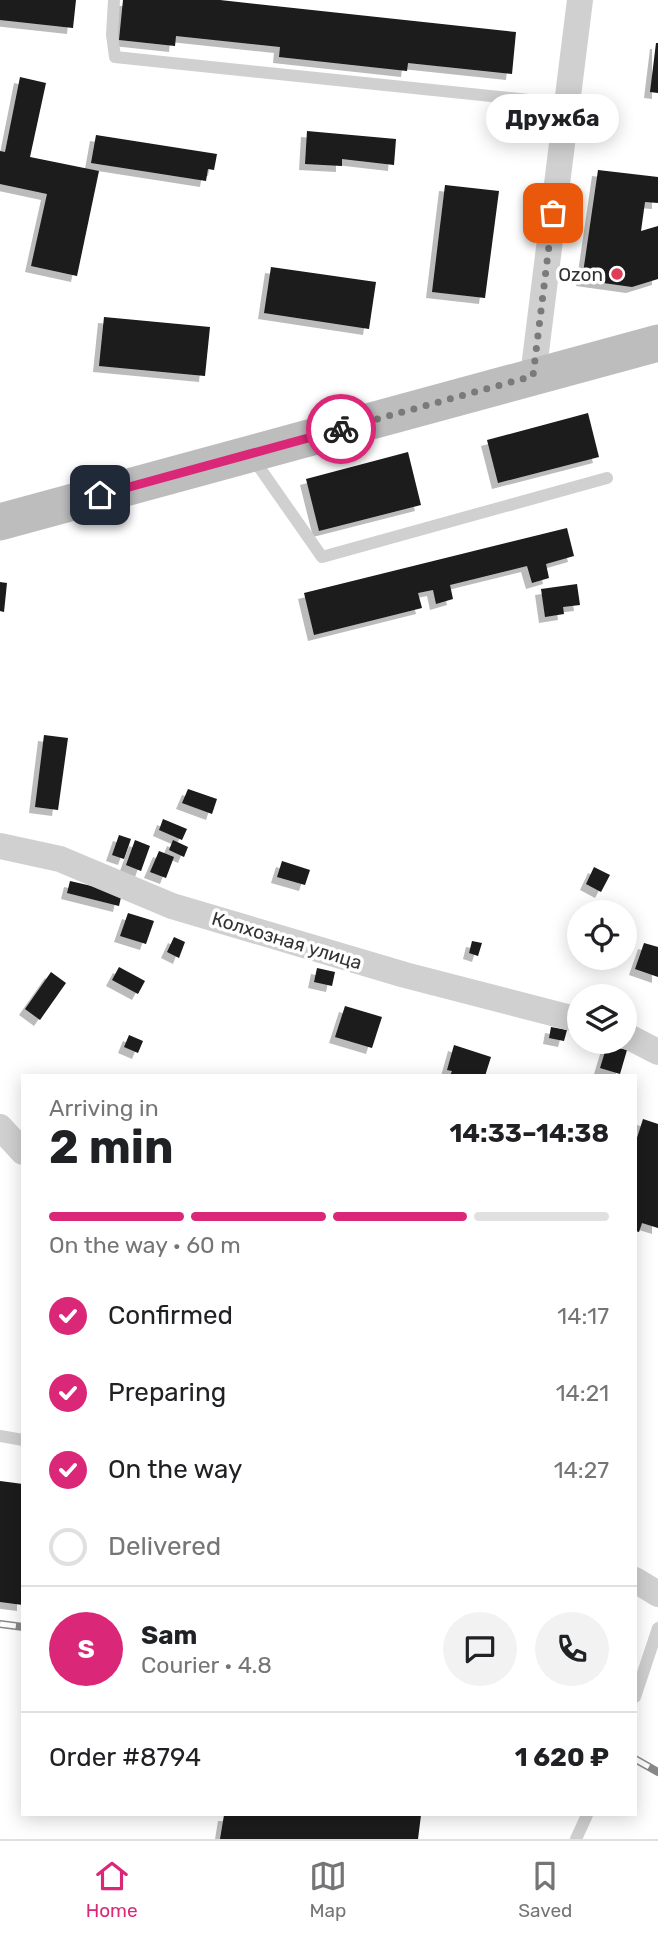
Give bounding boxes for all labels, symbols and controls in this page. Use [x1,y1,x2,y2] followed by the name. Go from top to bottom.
[486,94,620,143] callout: Дружба
[505,104,600,132] text: Дружба
[523,183,583,243] pin
[534,194,572,232] icon: bag
[558,263,603,286] place label: Ozon
[609,266,625,282] marker: Ozon
[306,394,376,464] courier
[322,410,360,448] icon: bike
[70,465,130,525] pin
[81,476,119,514] icon: home
[567,900,637,1054] map controls
[567,900,637,970] button: locate
[209,907,365,974] street label: Колхозная улица
[567,984,637,1054] button: layers
[49,1094,159,1122] text: Arriving in
[449,1118,609,1149] text: 14:33–14:38
[49,1120,174,1175] text: 2 min
[49,1231,241,1259] text: On the way · 60 m
[49,1297,87,1335] icon: check
[108,1300,233,1331] text: Confirmed
[557,1302,609,1330] text: 14:17
[49,1374,87,1412] icon: check
[108,1377,226,1408] text: Preparing
[556,1379,609,1407] text: 14:21
[49,1451,87,1489] icon: check
[108,1454,242,1485] text: On the way
[554,1456,609,1484] text: 14:27
[108,1531,221,1562] text: Delivered
[443,1612,517,1686] button: chat
[535,1612,609,1686] button: phone
[141,1620,197,1651] text: Sam
[77,1634,95,1665] text: S
[141,1651,272,1679] text: Courier · 4.8
[49,1742,201,1773] text: Order #8794
[515,1742,609,1773] text: 1 620 ₽
[86,1857,138,1922] tab: Home
[309,1857,347,1922] tab: Map
[518,1857,572,1922] tab: Saved

